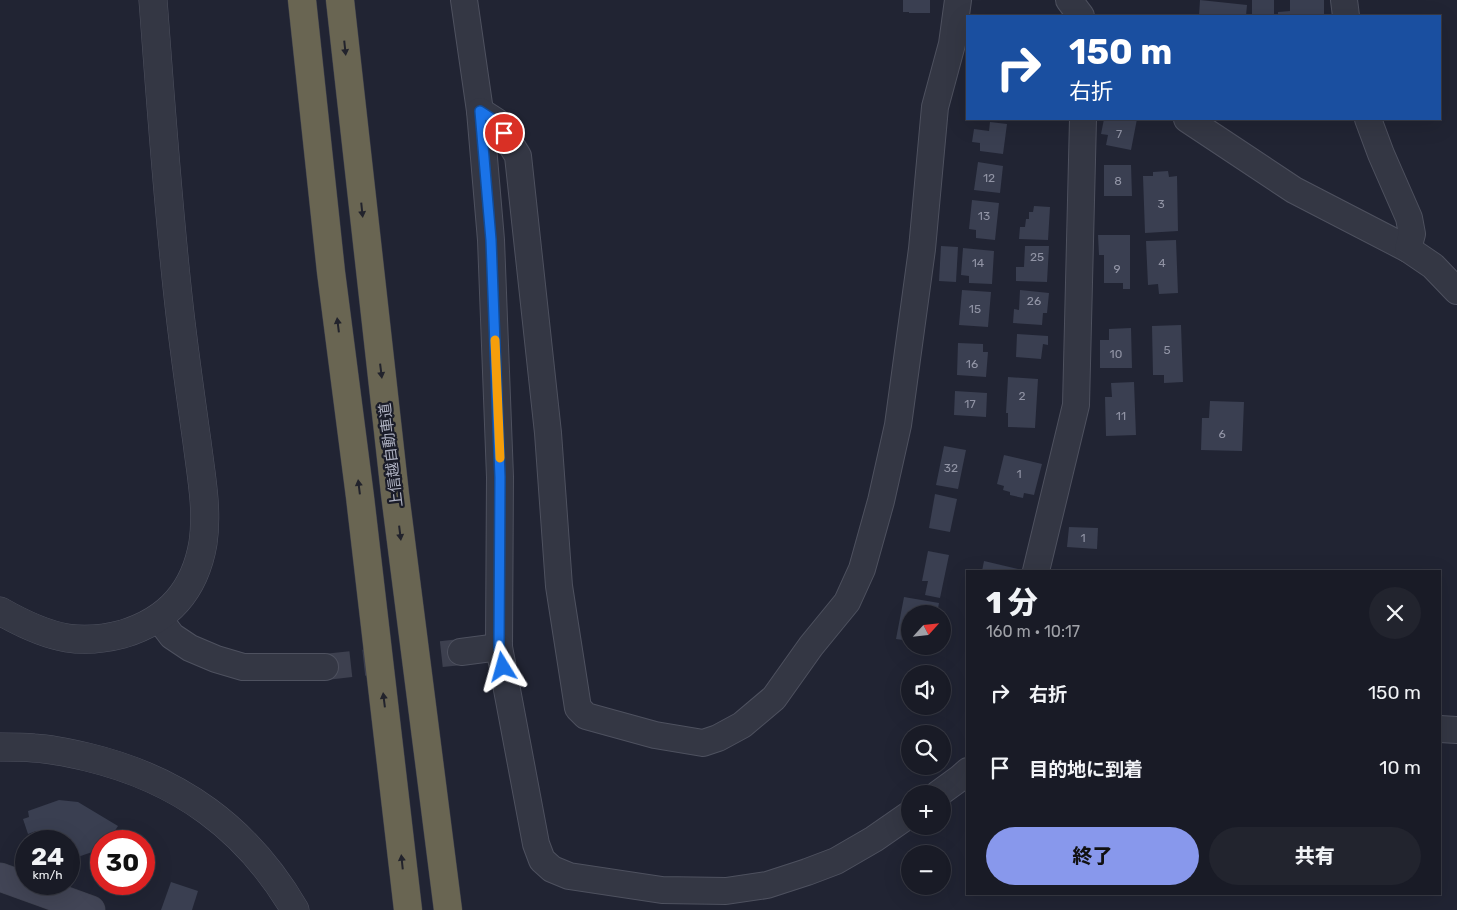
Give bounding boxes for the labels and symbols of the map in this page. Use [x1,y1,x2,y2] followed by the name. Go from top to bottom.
[341,41,349,57] one-way arrow
[483,112,525,154] pin
[1116,127,1122,141] house number: 7
[983,171,995,185] house number: 12
[1114,174,1122,188] house number: 8
[1157,197,1165,211] house number: 3
[358,202,366,218] one-way arrow
[978,209,990,223] house number: 13
[1030,250,1044,264] house number: 25
[972,256,985,270] house number: 14
[1158,256,1166,270] house number: 4
[1113,262,1121,276] house number: 9
[1027,294,1041,308] house number: 26
[969,302,981,316] house number: 15
[334,317,342,333] one-way arrow
[1163,343,1171,357] house number: 5
[1110,347,1122,361] house number: 10
[966,357,978,371] house number: 16
[377,364,385,380] one-way arrow
[1018,389,1026,403] house number: 2
[964,397,976,411] house number: 17
[376,402,406,508] street label: 上信越自動車道
[1116,409,1126,423] house number: 11
[1218,427,1226,441] house number: 6
[944,461,958,475] house number: 32
[1016,467,1022,481] house number: 1
[355,478,363,494] one-way arrow
[396,525,404,541] one-way arrow
[1080,531,1086,545] house number: 1
[901,605,951,655] north arrow
[476,640,528,692] position arrow
[380,692,388,708] one-way arrow
[90,830,155,895] speed limit sign: 30
[398,853,406,869] one-way arrow

